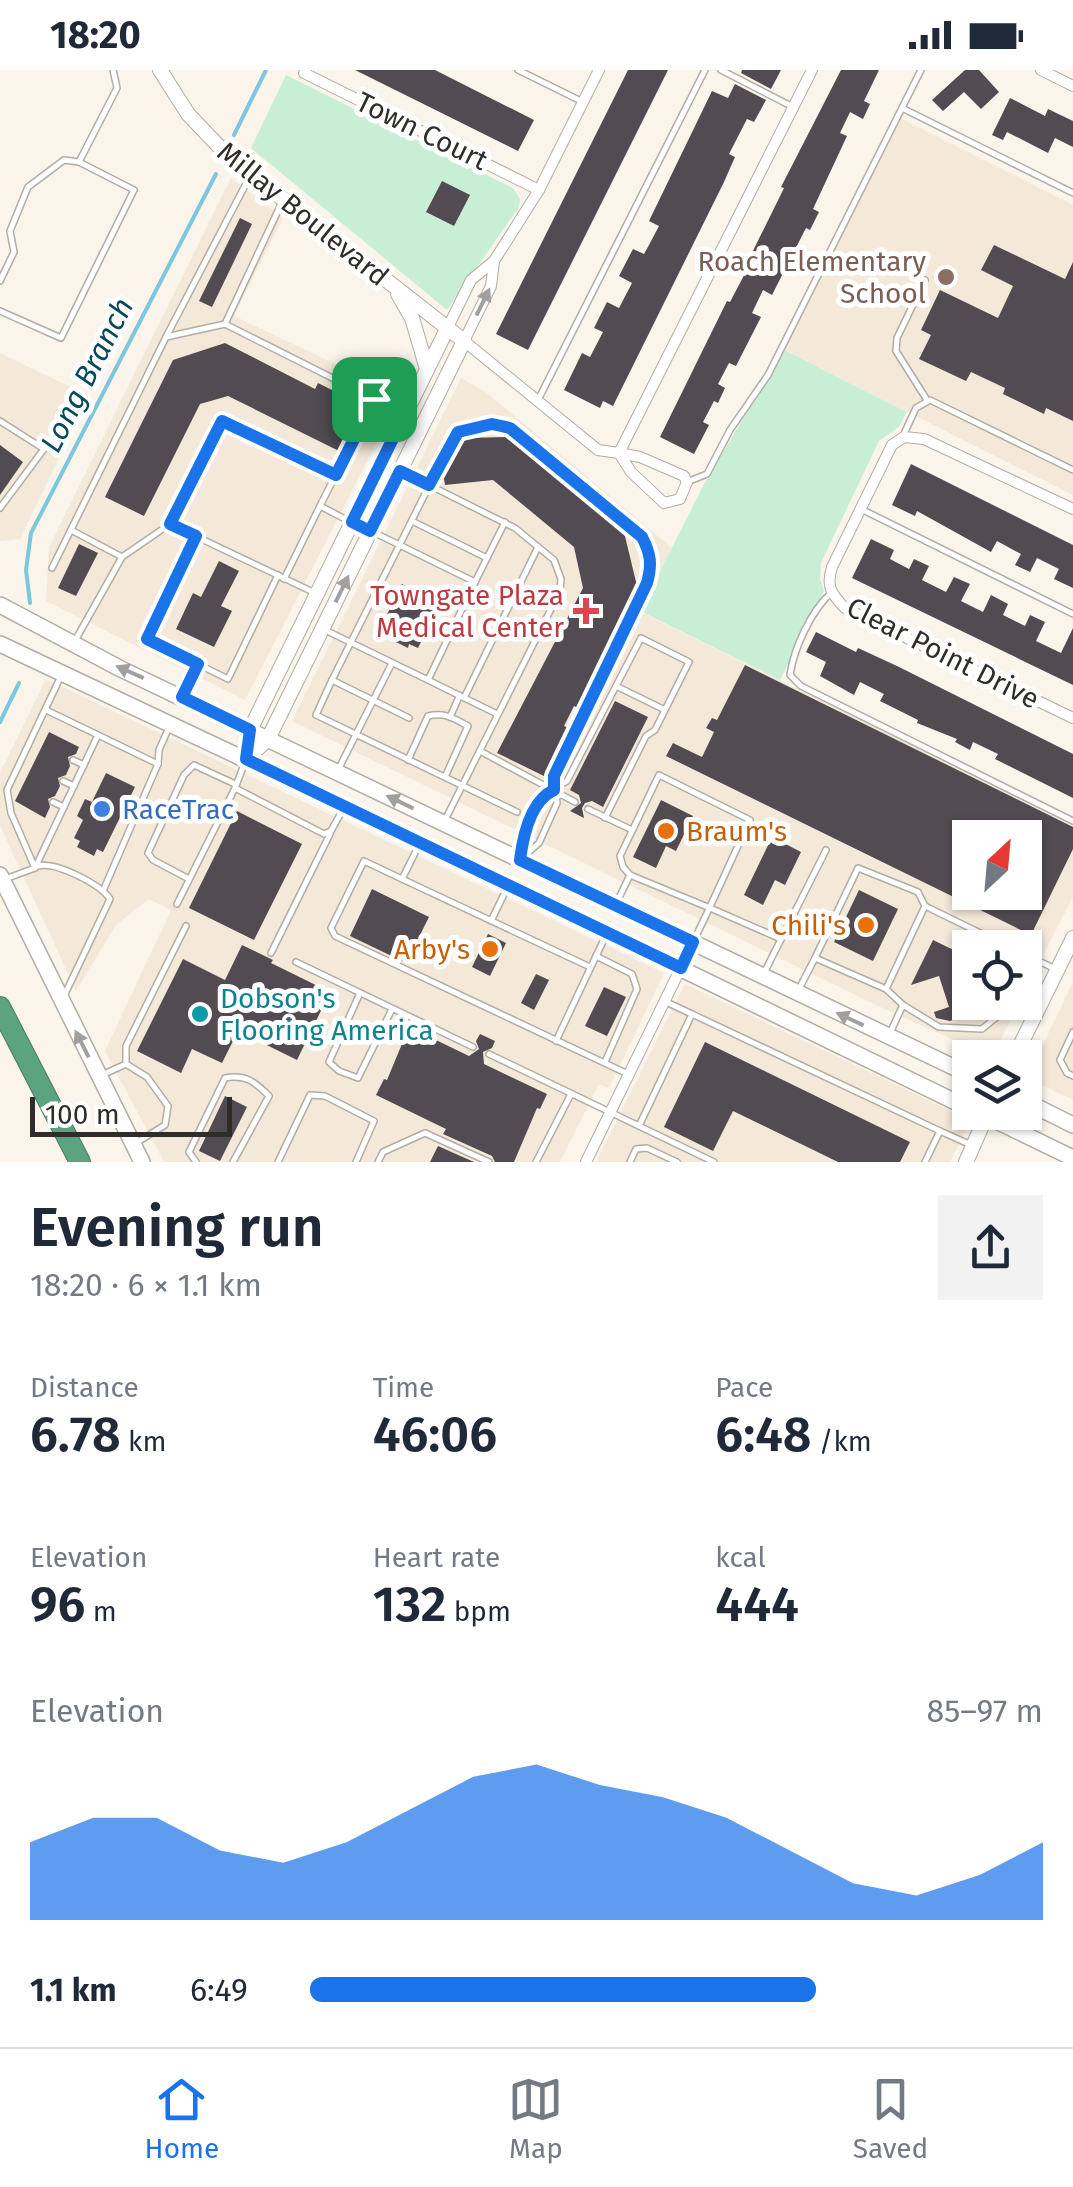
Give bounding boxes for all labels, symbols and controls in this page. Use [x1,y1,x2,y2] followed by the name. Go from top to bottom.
[50,12,141,58] text: 18:20
[351,85,494,177] street label: Town Court
[211,135,395,293] street label: Millay Boulevard
[697,245,926,310] place label: Roach Elementary School
[935,266,957,288] marker: Roach Elementary School
[474,287,491,316] one-way arrow
[33,292,141,458] water label: Long Branch
[332,357,417,442] pin
[347,372,402,427] icon: arrive
[333,574,350,603] one-way arrow
[370,579,564,644] place label: Towngate Plaza Medical Center
[841,590,1045,716] street label: Clear Point Drive
[573,598,599,624] marker: Towngate Plaza Medical Center
[116,664,145,680] one-way arrow
[122,793,234,826] place label: RaceTrac
[385,793,414,810] one-way arrow
[91,798,113,820] marker: RaceTrac
[686,815,787,848] place label: Braum's
[655,820,677,842] marker: Braum's
[952,820,1042,910] north arrow
[952,820,1042,1130] map controls
[771,909,846,942] place label: Chili's
[855,914,877,936] marker: Chili's
[952,930,1042,1020] button: locate
[394,933,470,966] place label: Arby's
[479,938,501,960] marker: Arby's
[220,982,434,1047] place label: Dobson's Flooring America
[189,1003,211,1025] marker: Dobson's Flooring America
[835,1010,864,1027] one-way arrow
[74,1029,91,1058] one-way arrow
[952,1040,1042,1130] button: layers
[30,1092,232,1136] scale bar
[45,1098,120,1131] text: 100 m
[30,1195,324,1261] text: Evening run
[938,1195,1043,1300] button: share
[30,1266,262,1304] text: 18:20 · 6 × 1.1 km
[30,1371,139,1404] text: Distance
[373,1371,434,1404] text: Time
[715,1371,773,1404] text: Pace
[30,1404,121,1464] text: 6.78
[373,1404,497,1464] text: 46:06
[715,1404,811,1464] text: 6:48
[121,1425,166,1458] text: km
[811,1425,872,1458] text: /km
[30,1541,147,1574] text: Elevation
[373,1541,500,1574] text: Heart rate
[715,1541,766,1574] text: kcal
[30,1574,85,1634] text: 96
[373,1574,446,1634] text: 132
[715,1574,799,1634] text: 444
[85,1595,117,1628] text: m
[446,1595,511,1628] text: bpm
[30,1692,164,1730] text: Elevation
[927,1692,1043,1730] text: 85–97 m
[30,1971,116,2009] text: 1.1 km
[190,1971,248,2009] text: 6:49
[145,2072,219,2165] tab: Home
[508,2072,563,2165] tab: Map
[853,2072,928,2165] tab: Saved

